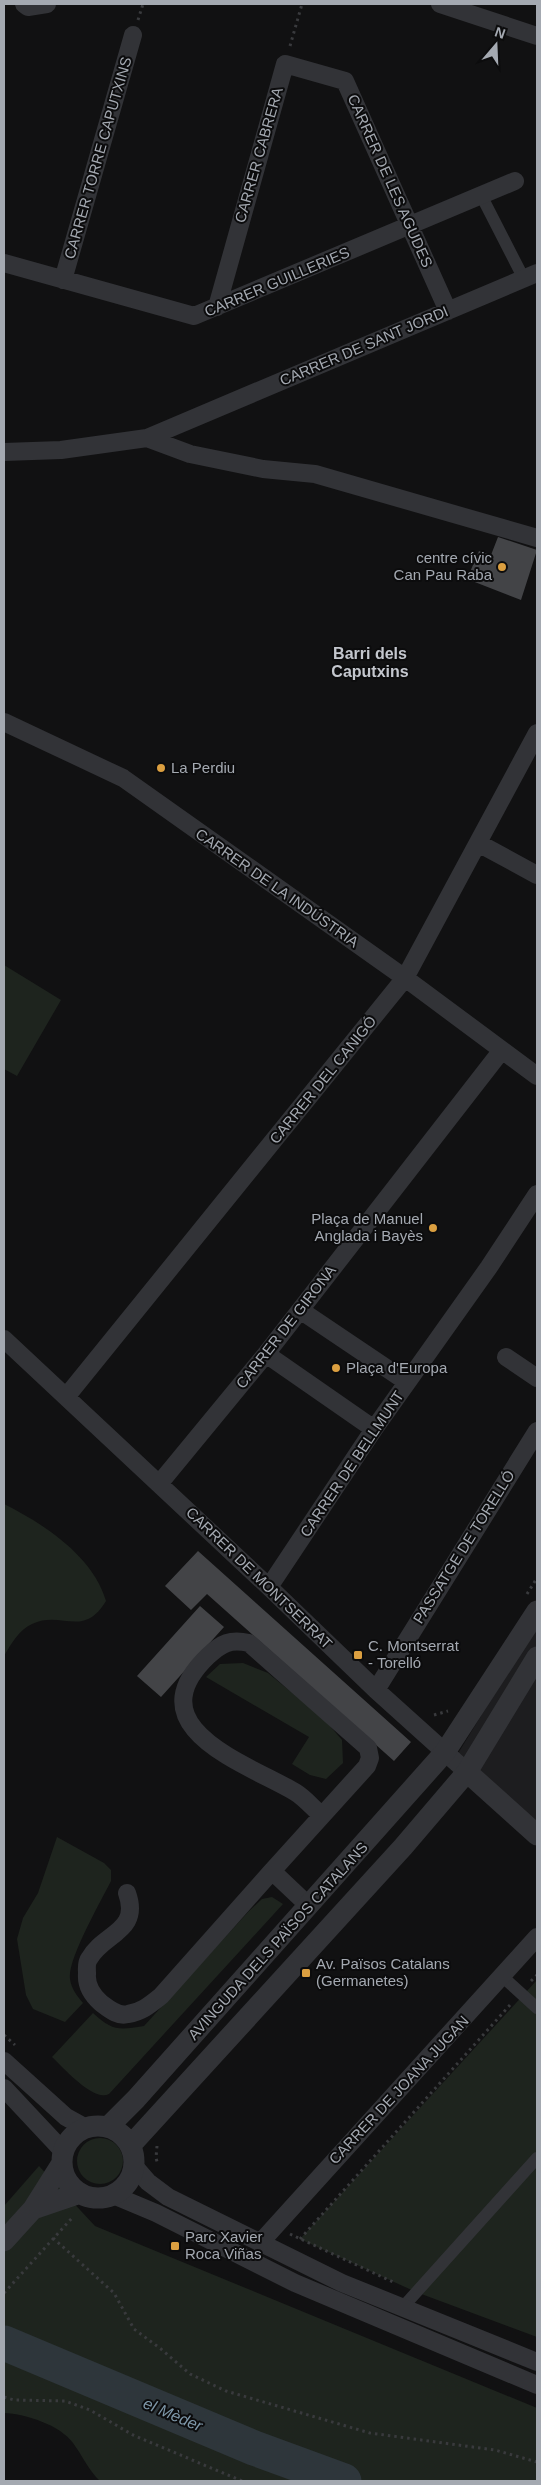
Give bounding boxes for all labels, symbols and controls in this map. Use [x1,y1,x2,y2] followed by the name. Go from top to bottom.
[471,20,521,70] north arrow
[493,23,508,42] text: N
[60,55,135,261] street label: CARRER TORRE CAPUTXINS
[231,85,286,225] street label: CARRER CABRERA
[345,92,436,270] street label: CARRER DE LES AGUDES
[202,243,352,320] street label: CARRER GUILLERIES
[277,302,451,389] street label: CARRER DE SANT JORDI
[394,549,493,583] place label: centre cívic Can Pau Raba
[496,561,508,573] marker: centre cívic Can Pau Raba
[331,645,409,680] district label: Barri dels Caputxins
[171,759,235,776] place label: La Perdiu
[155,762,167,774] marker: La Perdiu
[193,825,362,950] street label: CARRER DE LA INDÚSTRIA
[266,1012,379,1147] street label: CARRER DEL CANIGÓ
[311,1210,423,1244] place label: Plaça de Manuel Anglada i Bayès
[427,1222,439,1234] marker: Plaça de Manuel Anglada i Bayès
[232,1262,339,1392] street label: CARRER DE GIRONA
[346,1359,448,1376] place label: Plaça d'Europa
[330,1362,342,1374] marker: Plaça d'Europa
[296,1387,407,1540] street label: CARRER DE BELLMUNT
[409,1467,518,1626] street label: PASSATGE DE TORELLÓ
[183,1503,336,1652] street label: CARRER DE MONTSERRAT
[368,1637,460,1671] place label: C. Montserrat - Torelló
[352,1649,364,1661] marker: C. Montserrat - Torelló
[184,1838,371,2043] street label: AVINGUDA DELS PAÏSOS CATALANS
[316,1955,450,1989] place label: Av. Països Catalans (Germanetes)
[300,1967,312,1979] marker: Av. Països Catalans (Germanetes)
[325,2012,472,2167] street label: CARRER DE JOANA JUGAN
[185,2228,263,2262] place label: Parc Xavier Roca Viñas
[169,2240,181,2252] marker: Parc Xavier Roca Viñas
[141,2394,205,2435] water label: el Mèder

